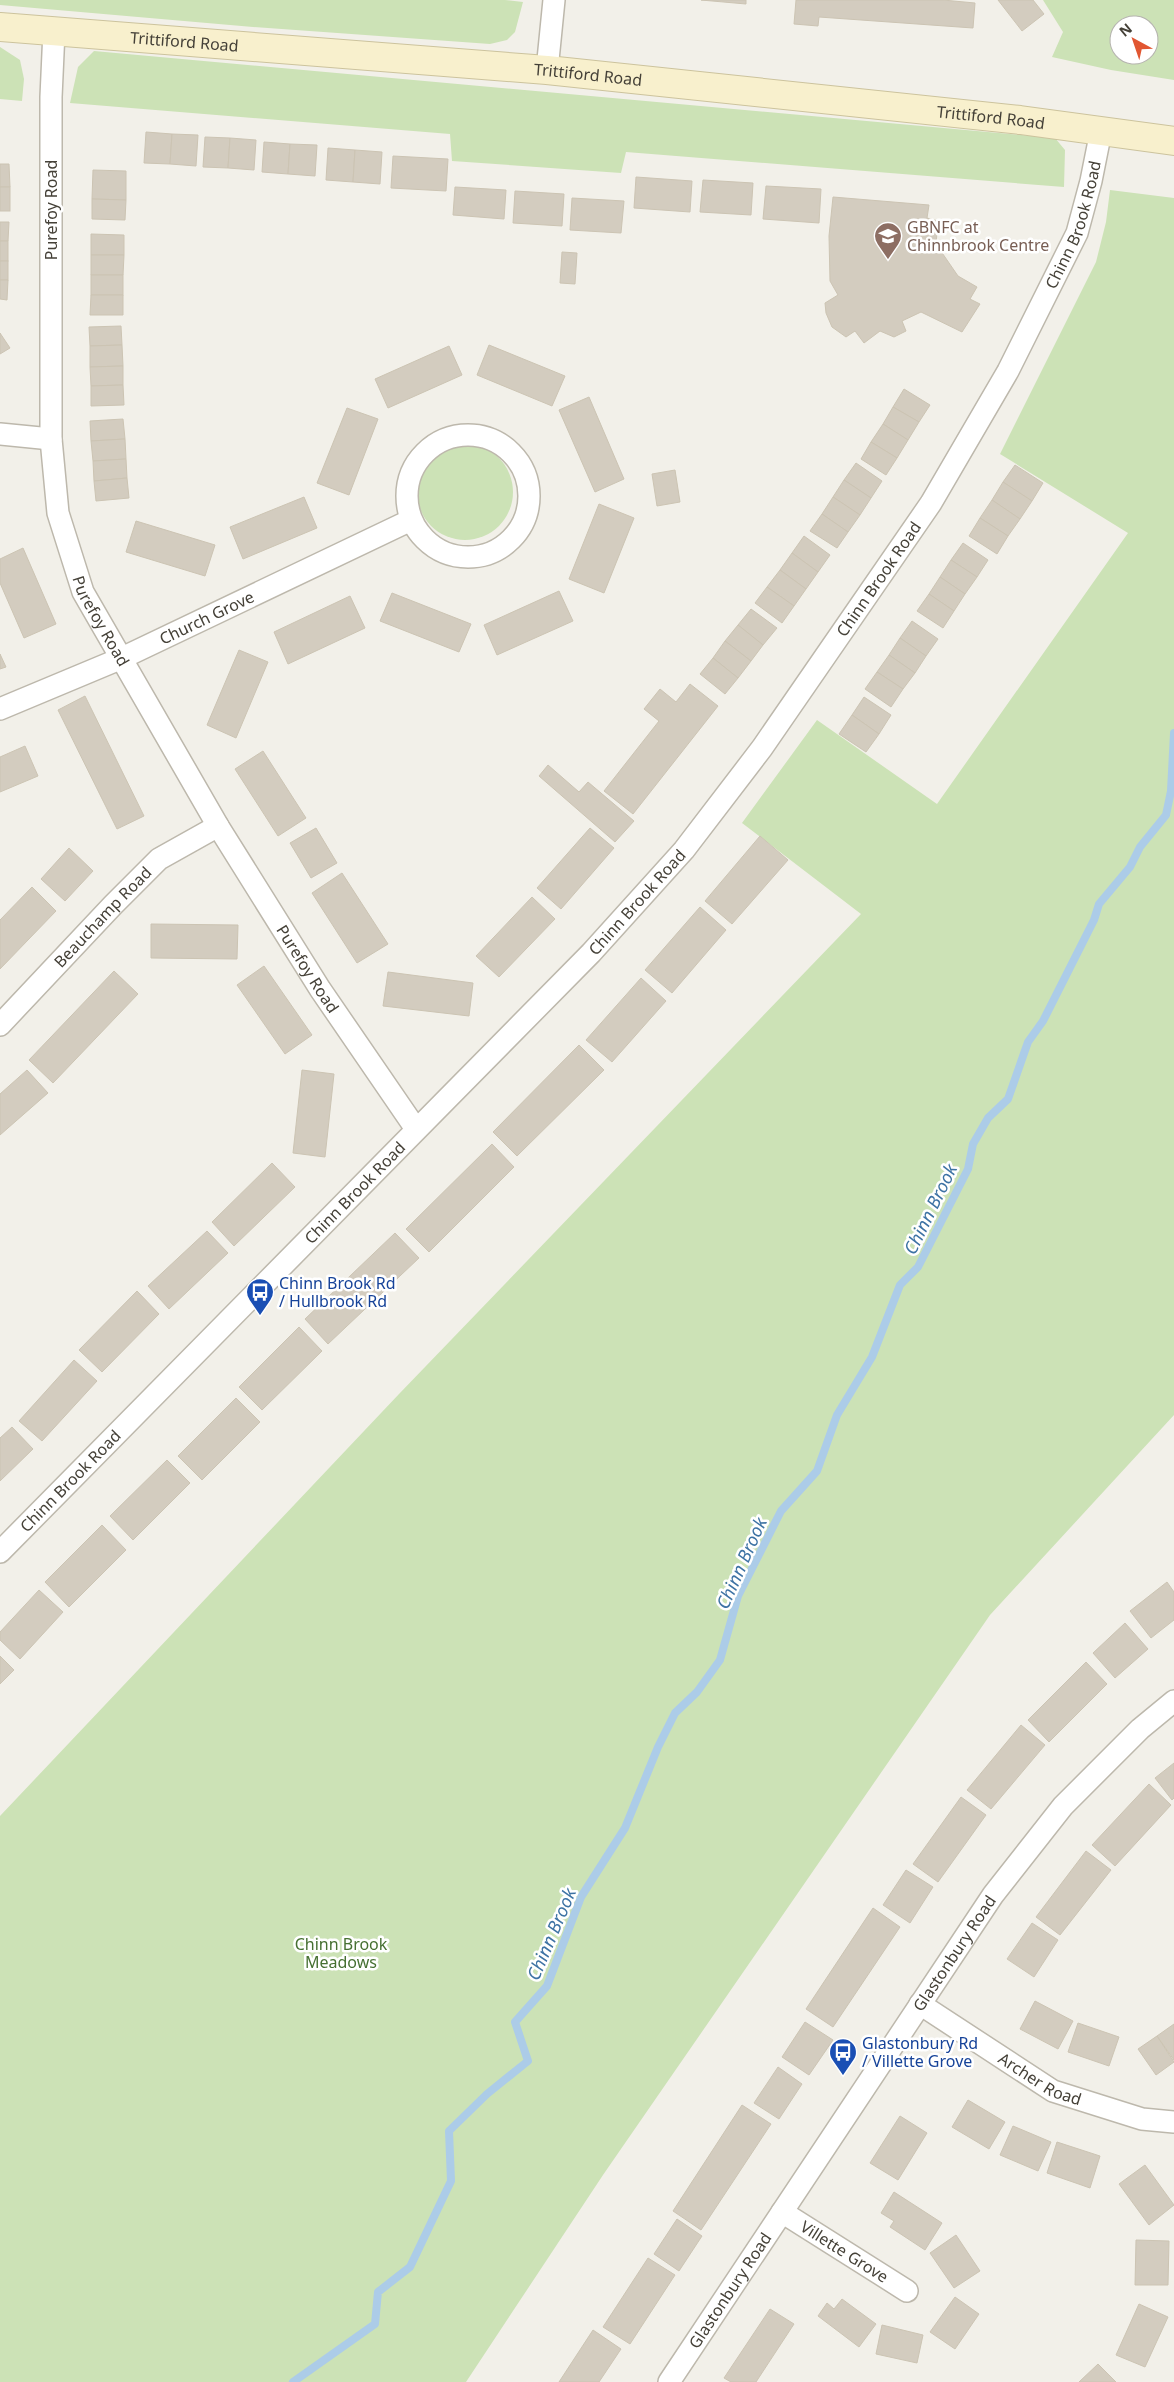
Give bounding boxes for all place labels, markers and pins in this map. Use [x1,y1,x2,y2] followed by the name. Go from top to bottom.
[907,216,1049,256] place label: GBNFC at Chinnbrook Centre
[873,221,903,260] school or university icon: GBNFC at Chinnbrook Centre
[279,1272,396,1312] place label: Chinn Brook Rd / Hullbrook Rd
[245,1277,275,1316] bus stop icon: Chinn Brook Rd / Hullbrook Rd
[862,2032,978,2072] place label: Glastonbury Rd / Villette Grove
[828,2037,858,2076] bus stop icon: Glastonbury Rd / Villette Grove

